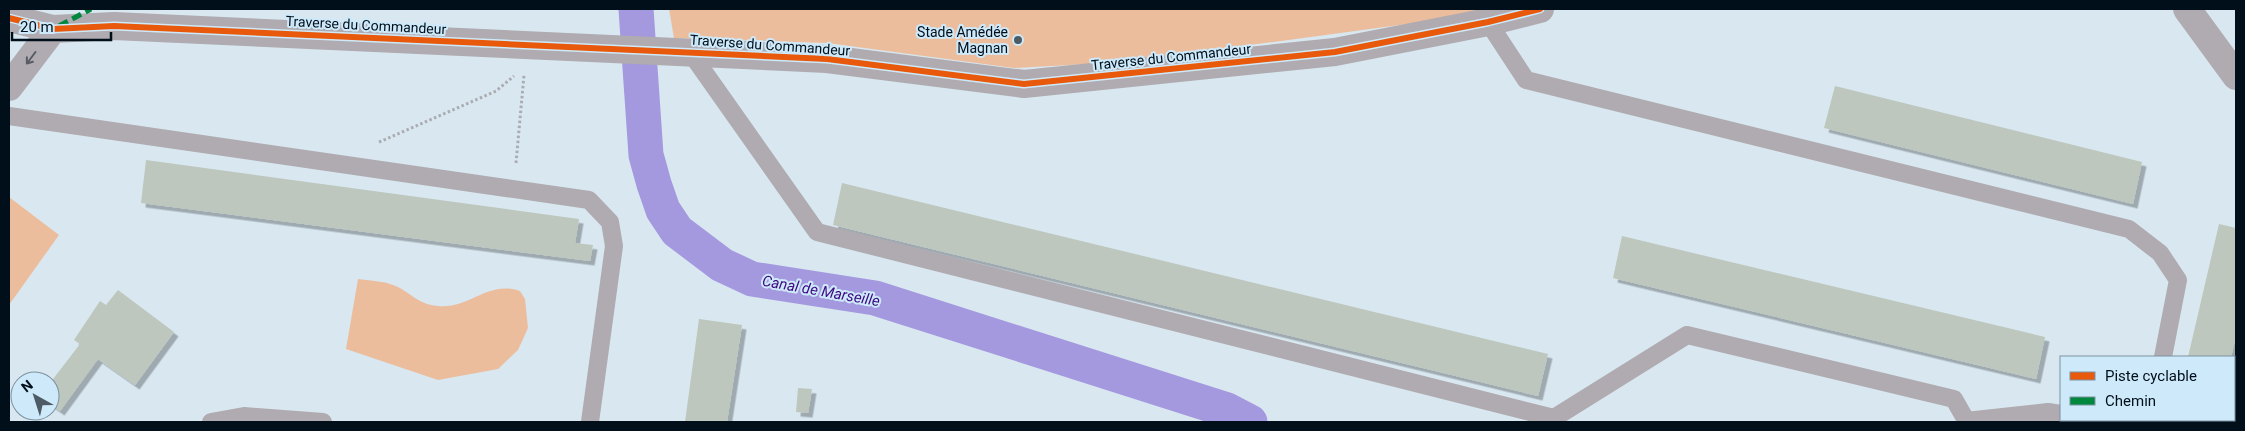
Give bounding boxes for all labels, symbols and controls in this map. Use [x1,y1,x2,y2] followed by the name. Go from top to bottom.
[12,10,111,42] scale bar
[285,13,447,37] street label: Traverse du Commandeur
[20,18,54,36] text: 20 m
[917,24,1008,56] place label: Stade Amédée Magnan
[689,31,851,59] street label: Traverse du Commandeur
[1012,34,1024,46] marker: Stade Amédée Magnan
[1090,41,1252,73] street label: Traverse du Commandeur
[25,51,36,64] one-way arrow
[761,272,882,310] water label: Canal de Marseille
[2060,356,2235,421] legend
[2105,367,2197,385] text: Piste cyclable
[10,371,60,421] north arrow
[18,377,36,395] text: N
[2105,392,2156,410] text: Chemin

